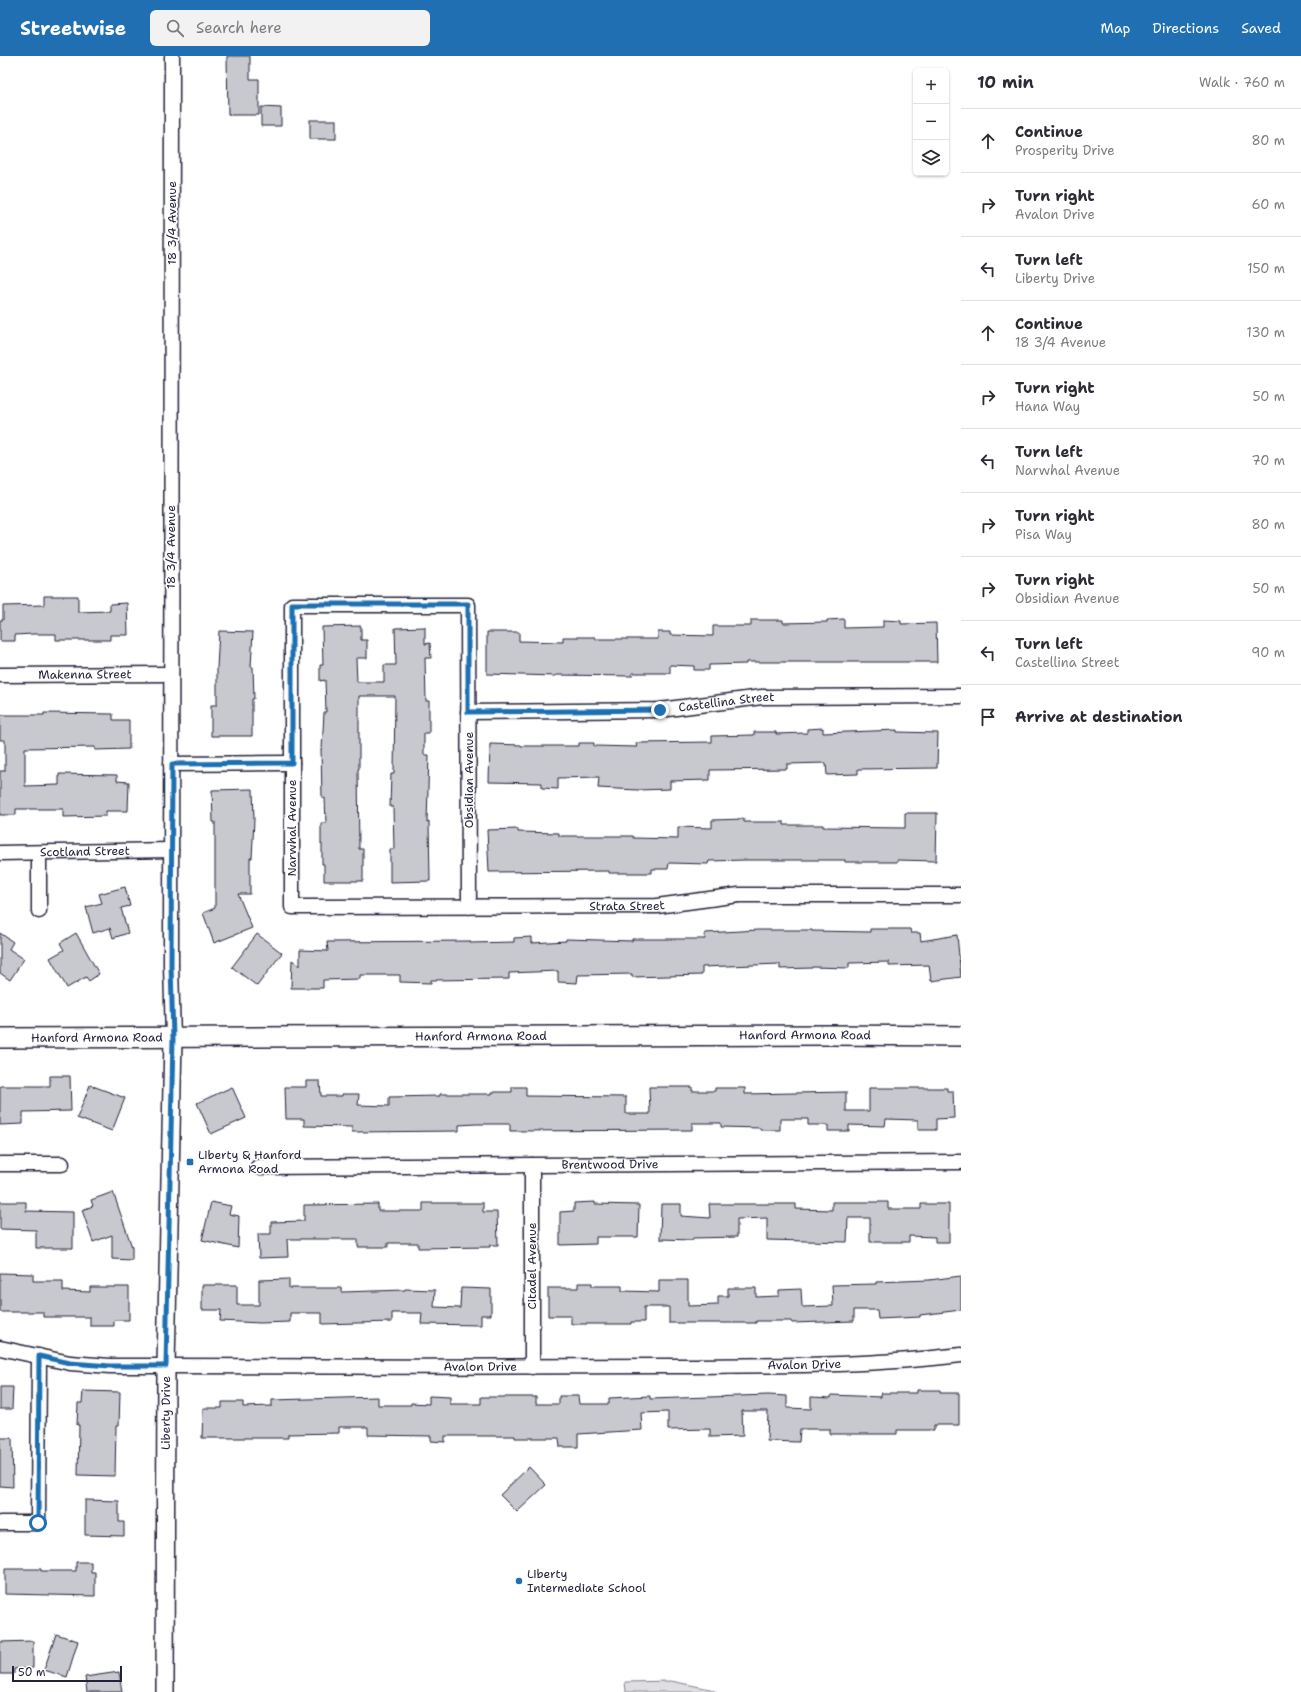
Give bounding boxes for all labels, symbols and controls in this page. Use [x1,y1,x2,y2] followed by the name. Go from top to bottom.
[150,10,430,46] search box
[20,16,126,41] text: Streetwise
[164,17,186,39] icon: search
[196,18,282,38] text: Search here
[1101,19,1131,37] text: Map
[1153,19,1219,37] text: Directions
[1241,19,1281,37] text: Saved
[913,68,949,176] map controls
[913,68,949,104] button: +
[977,71,1034,93] text: 10 min
[1199,74,1285,91] text: Walk · 760 m
[913,104,949,140] button: −
[1015,122,1083,142] text: Continue
[977,130,999,152] icon: ahead
[1251,132,1285,149] text: 80 m
[913,140,949,176] button: layers
[1015,142,1115,159] text: Prosperity Drive
[164,181,180,265] street label: 18 3/4 Avenue
[1015,186,1095,206] text: Turn right
[977,194,999,216] icon: right
[1252,196,1285,213] text: 60 m
[1015,206,1095,223] text: Avalon Drive
[1015,250,1083,270] text: Turn left
[977,258,999,280] icon: left
[1247,260,1285,277] text: 150 m
[1015,270,1095,287] text: Liberty Drive
[1015,314,1083,334] text: Continue
[977,322,999,344] icon: ahead
[1247,324,1285,341] text: 130 m
[1015,334,1106,351] text: 18 3/4 Avenue
[1015,378,1095,398] text: Turn right
[977,386,999,408] icon: right
[1252,388,1285,405] text: 50 m
[1015,398,1080,415] text: Hana Way
[1015,442,1083,462] text: Turn left
[977,450,999,472] icon: left
[1251,452,1285,469] text: 70 m
[1015,462,1120,479] text: Narwhal Avenue
[163,505,179,589] street label: 18 3/4 Avenue
[1015,506,1095,526] text: Turn right
[977,514,999,536] icon: right
[1251,516,1285,533] text: 80 m
[1015,526,1072,543] text: Pisa Way
[1015,570,1095,590] text: Turn right
[977,578,999,600] icon: right
[1252,580,1285,597] text: 50 m
[1015,590,1120,607] text: Obsidian Avenue
[1015,634,1083,654] text: Turn left
[977,642,999,664] icon: left
[1251,644,1285,661] text: 90 m
[1015,654,1119,671] text: Castellina Street
[38,666,132,683] street label: Makenna Street
[678,689,774,716] street label: Castellina Street
[651,701,669,719] route end
[977,706,999,728] icon: arrive
[1015,707,1183,727] text: Arrive at destination
[461,732,477,828] street label: Obsidian Avenue
[284,779,300,877] street label: Narwhal Avenue
[40,843,130,860] street label: Scotland Street
[589,897,666,914] street label: Strata Street
[739,1027,871,1043] street label: Hanford Armona Road
[415,1028,547,1044] street label: Hanford Armona Road
[31,1029,163,1046] street label: Hanford Armona Road
[198,1147,302,1177] place label: Liberty & Hanford Armona Road
[561,1156,659,1173] street label: Brentwood Drive
[185,1157,195,1167] marker: Liberty & Hanford Armona Road
[524,1222,540,1310] street label: Citadel Avenue
[767,1356,842,1373] street label: Avalon Drive
[443,1359,517,1375] street label: Avalon Drive
[158,1376,174,1450] street label: Liberty Drive
[29,1514,47,1532] route start
[527,1566,646,1596] place label: Liberty Intermediate School
[514,1576,524,1586] marker: Liberty Intermediate School
[12,1664,122,1683] scale bar
[18,1665,46,1680] text: 50 m

